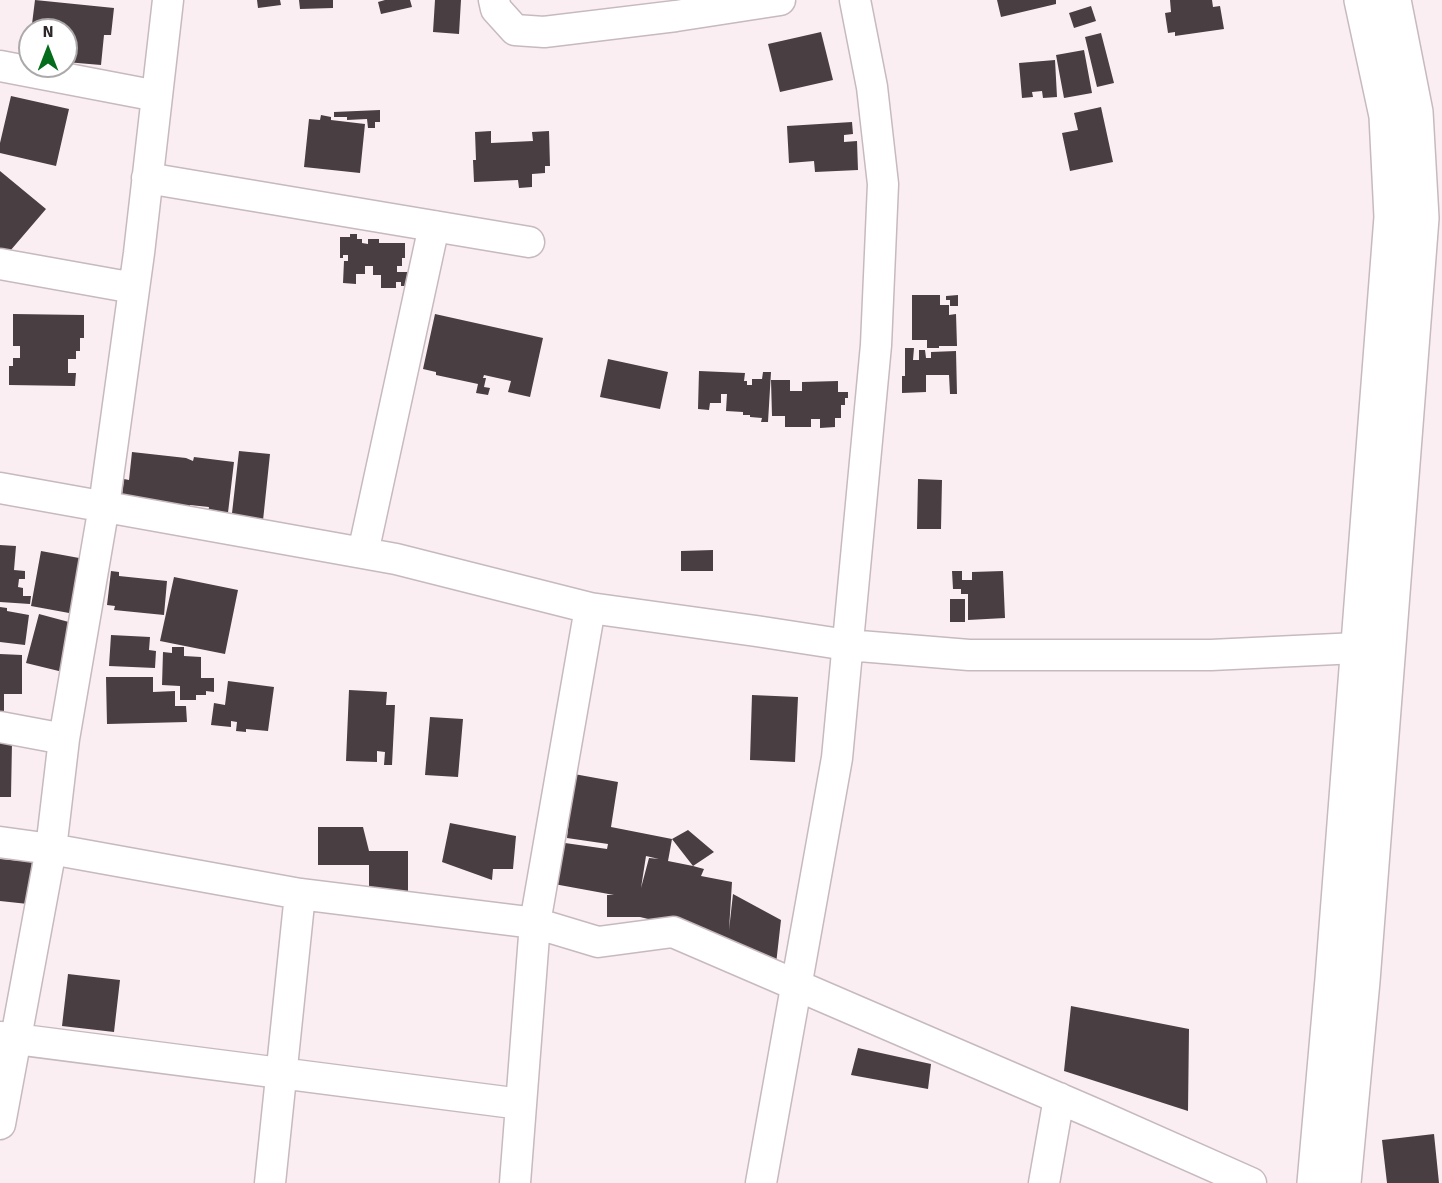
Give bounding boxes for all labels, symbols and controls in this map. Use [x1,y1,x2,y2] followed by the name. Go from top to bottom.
[18,18,78,78] north arrow
[42,22,54,42] text: N

